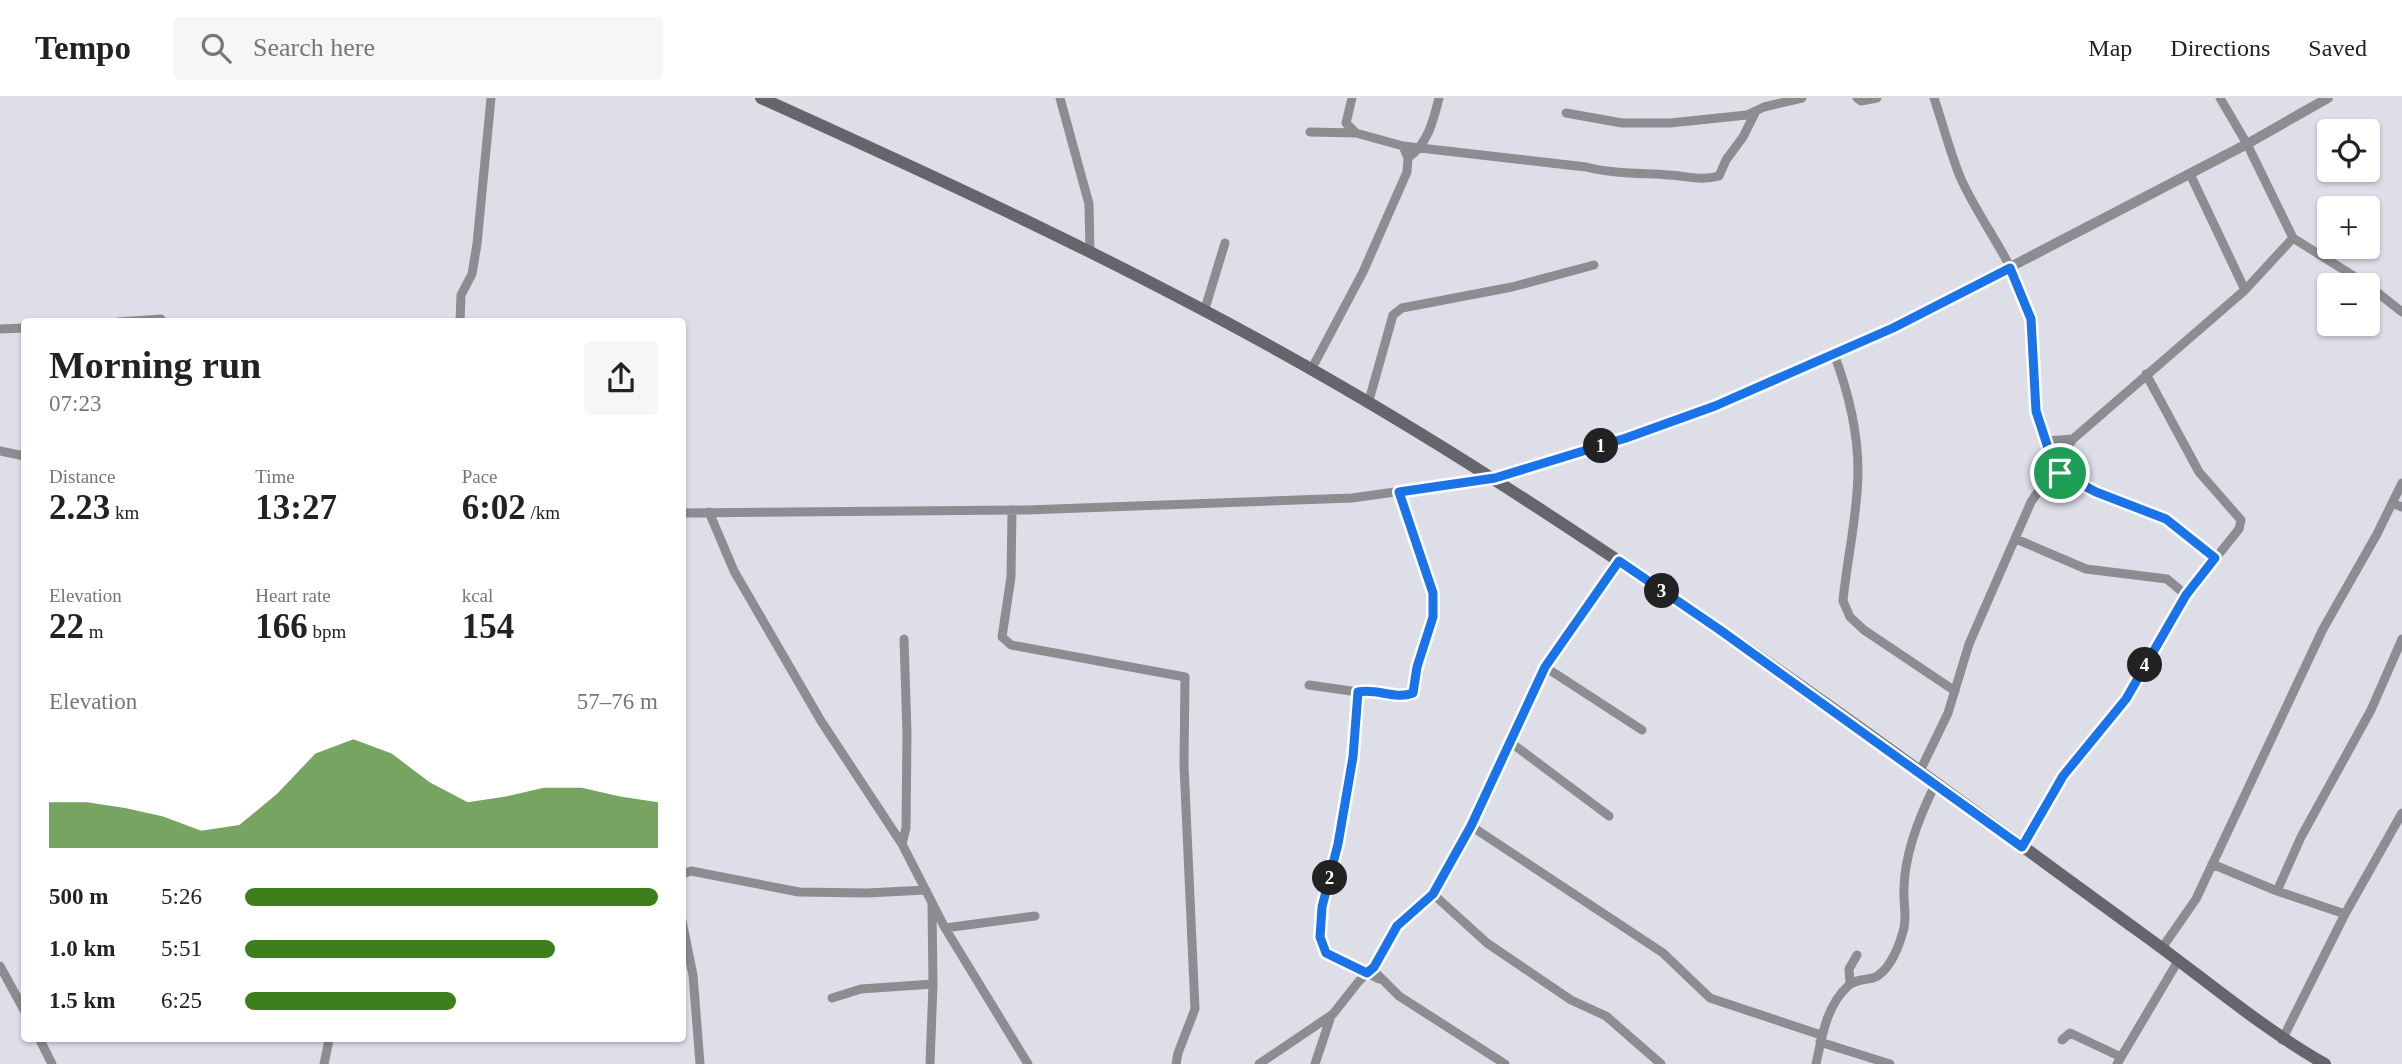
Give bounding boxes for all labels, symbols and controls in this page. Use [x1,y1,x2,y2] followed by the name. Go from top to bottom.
[173,17,663,80] search box
[197,29,235,67] icon: search
[35,30,131,66] text: Tempo
[253,33,375,62] text: Search here
[2088,35,2132,61] text: Map
[2170,35,2270,61] text: Directions
[2308,35,2367,61] text: Saved
[2317,119,2380,336] map controls
[2317,119,2380,182] button: locate
[2317,196,2380,259] button: +
[2317,273,2380,336] button: −
[584,341,658,415] button: share
[49,344,261,386] text: Morning run
[49,391,101,416] text: 07:23
[1584,428,1618,464] pin: 1
[1596,435,1605,456] text: 1
[2030,443,2090,503] pin
[2041,454,2079,492] icon: arrive
[49,466,115,487] text: Distance
[255,466,295,487] text: Time
[462,466,498,487] text: Pace
[49,488,110,527] text: 2.23
[255,488,337,527] text: 13:27
[462,488,526,527] text: 6:02
[110,502,139,523] text: km
[526,502,560,523] text: /km
[1644,574,1680,608] pin: 3
[1657,580,1666,601] text: 3
[49,585,122,606] text: Elevation
[255,585,331,606] text: Heart rate
[462,585,493,606] text: kcal
[49,607,84,646] text: 22
[255,607,308,646] text: 166
[462,607,514,646] text: 154
[84,621,104,642] text: m
[308,621,346,642] text: bpm
[2128,648,2162,682] pin: 4
[2140,654,2149,675] text: 4
[49,689,137,714] text: Elevation
[577,689,658,714] text: 57–76 m
[1312,860,1348,896] pin: 2
[1325,867,1334,888] text: 2
[49,884,108,909] text: 500 m
[161,884,202,909] text: 5:26
[49,936,115,961] text: 1.0 km
[161,936,202,961] text: 5:51
[49,988,115,1013] text: 1.5 km
[161,988,202,1013] text: 6:25

